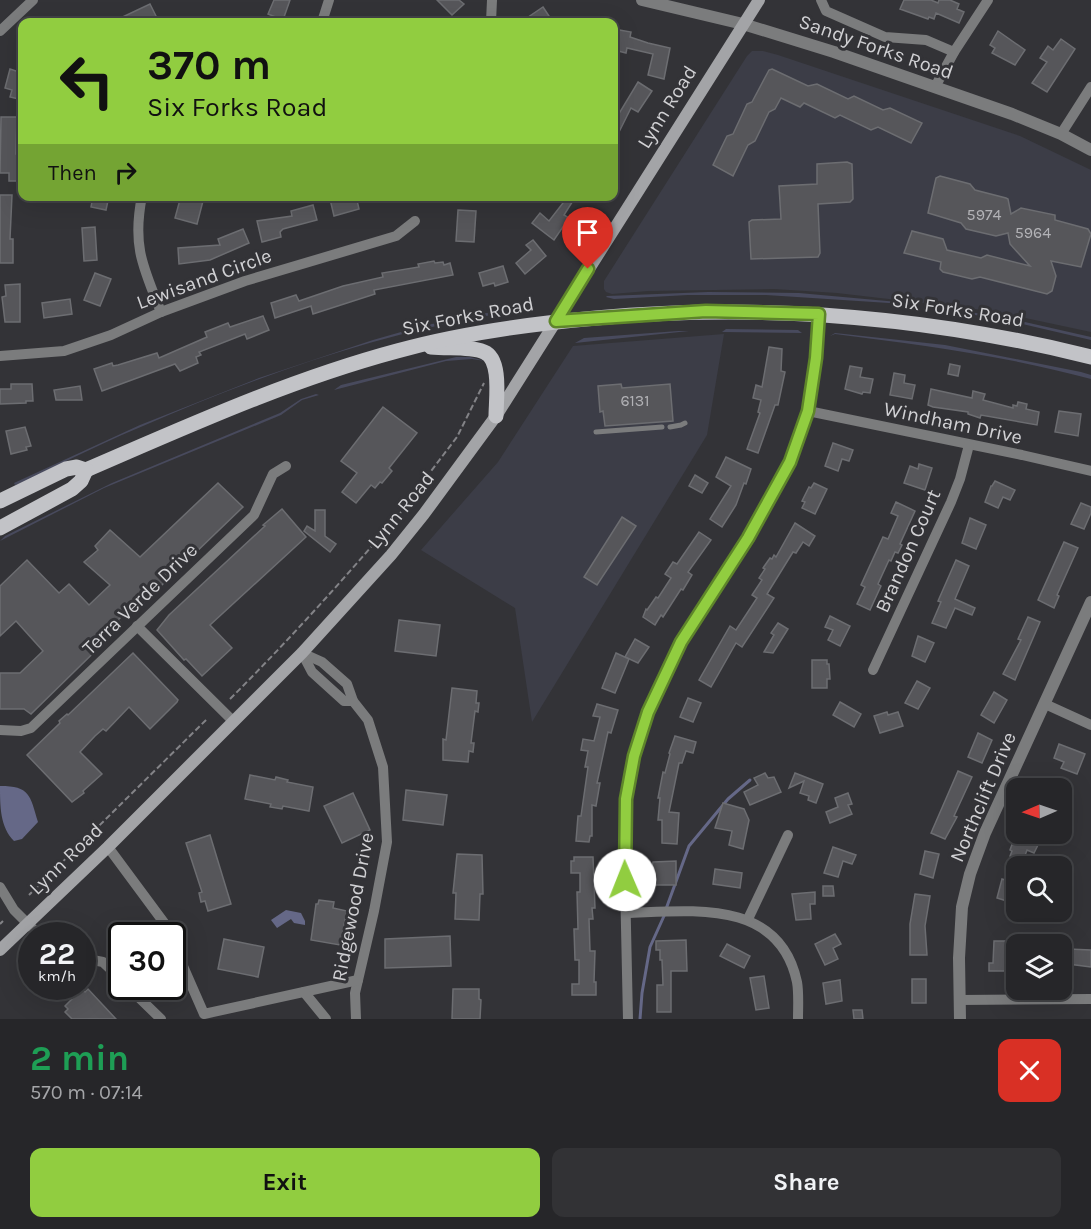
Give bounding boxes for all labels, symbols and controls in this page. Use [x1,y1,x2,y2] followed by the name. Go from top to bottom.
[796,10,956,84] street label: Sandy Forks Road
[147,40,271,90] text: 370 m
[48,42,126,120] icon: left
[633,61,701,153] street label: Lynn Road
[147,91,327,123] text: Six Forks Road
[109,156,142,189] icon: right
[48,160,97,186] text: Then
[967,205,1001,224] house number: 5974
[562,207,613,269] pin
[571,216,604,249] icon: arrive
[1015,223,1051,242] house number: 5964
[133,244,275,314] street label: Lewisand Circle
[890,288,1026,332] street label: Six Forks Road
[400,292,536,340] street label: Six Forks Road
[620,391,650,410] house number: 6131
[882,397,1024,449] street label: Windham Drive
[363,467,439,553] street label: Lynn Road
[871,485,946,616] street label: Brandon Court
[78,538,202,660] street label: Terra Verde Drive
[945,728,1021,866] street label: Northclift Drive
[1006,778,1072,844] north arrow
[1006,778,1072,1000] map controls
[25,818,107,900] street label: Lynn Road
[327,831,379,983] street label: Ridgewood Drive
[593,848,657,912] position arrow
[1006,856,1072,922] button: search
[108,922,186,1000] speed limit sign: 30
[1006,934,1072,1000] button: layers
[39,936,75,972] text: 22
[38,967,76,985] text: km/h
[30,1037,129,1079] text: 2 min
[998,1039,1061,1102] button: close
[30,1081,143,1104] text: 570 m · 07:14
[30,1148,540,1217] button: Exit
[552,1148,1061,1217] button: Share

